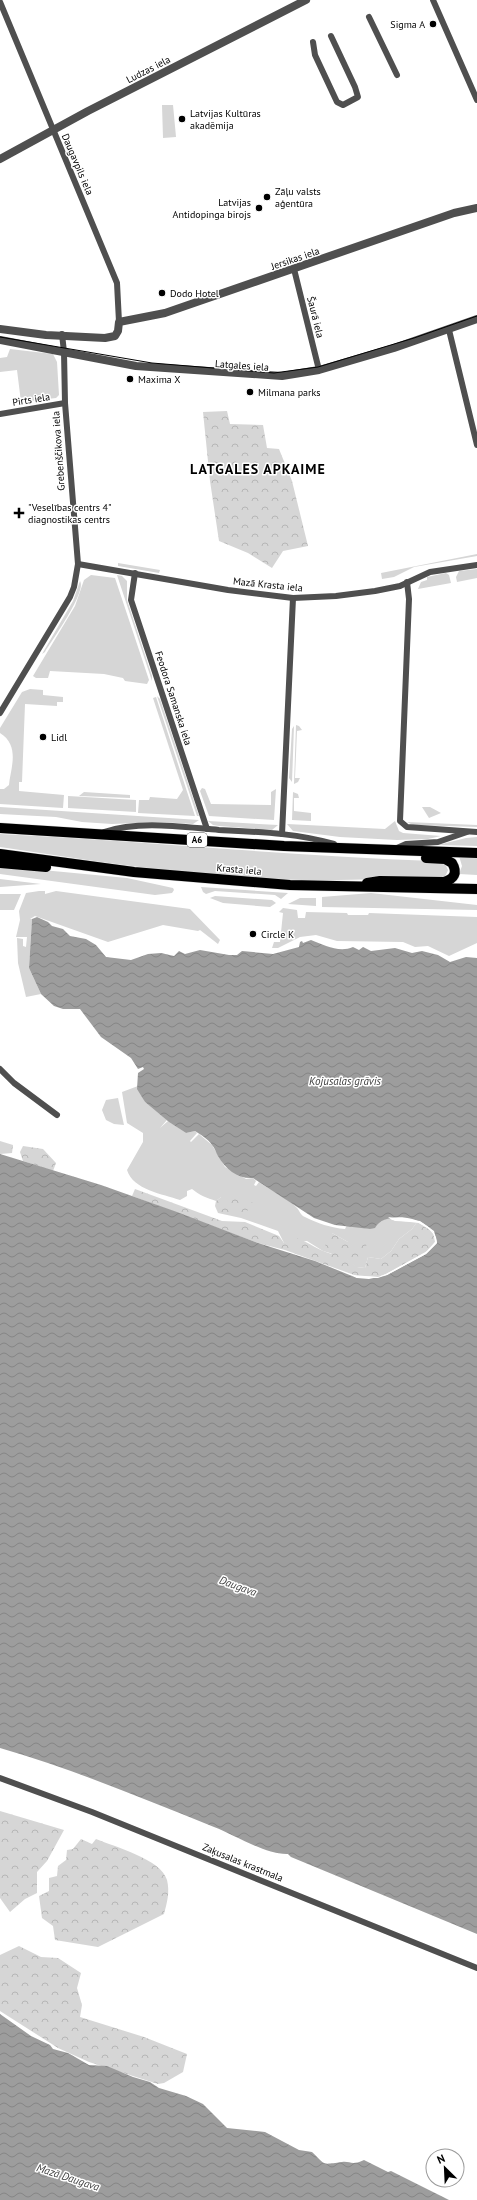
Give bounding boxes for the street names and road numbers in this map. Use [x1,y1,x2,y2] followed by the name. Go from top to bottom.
[124,53,172,86] street label: Ludzas iela
[59,131,96,197] street label: Daugavpils iela
[268,244,321,273] street label: Jersikas iela
[304,295,327,339] street label: Šaurā iela
[215,357,269,374] street label: Latgales iela
[11,390,51,409] street label: Pirts iela
[49,411,68,491] street label: Grebenščikova iela
[232,574,303,595] street label: Mazā Krasta iela
[152,649,195,747] street label: Feodora Samanska iela
[187,833,207,847] road number: A6
[216,861,262,878] street label: Krasta iela
[201,1840,285,1885] street label: Zaķusalas krastmala

